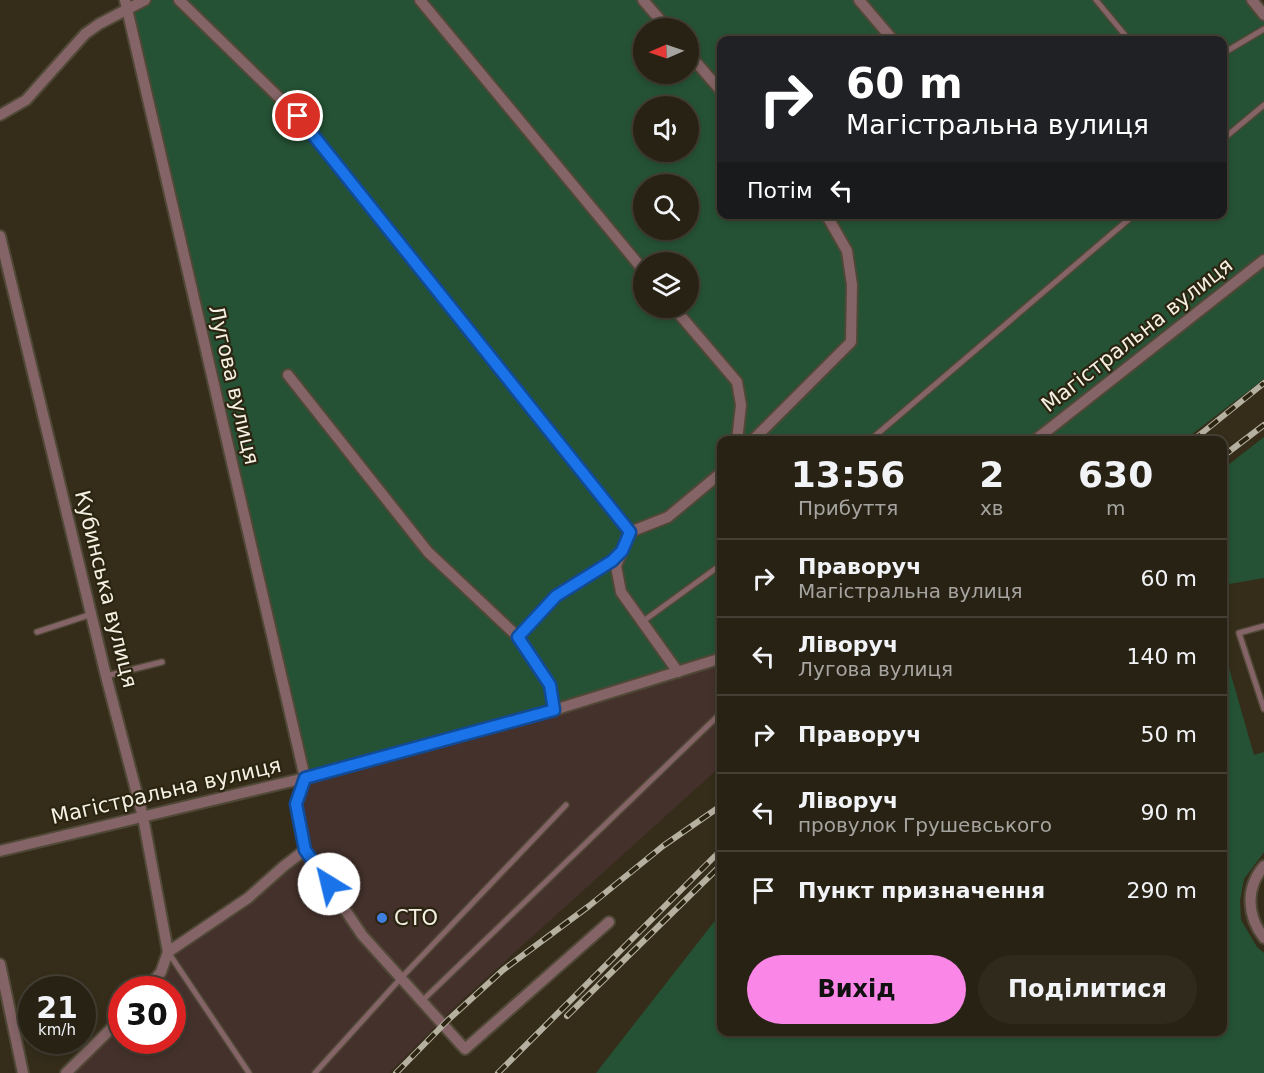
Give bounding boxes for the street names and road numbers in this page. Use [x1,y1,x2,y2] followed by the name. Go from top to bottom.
[1037,253,1237,417] street label: Магістральна вулиця
[204,303,264,467] street label: Лугова вулиця
[70,488,142,690] street label: Кубинська вулиця
[48,753,284,829] street label: Магістральна вулиця

